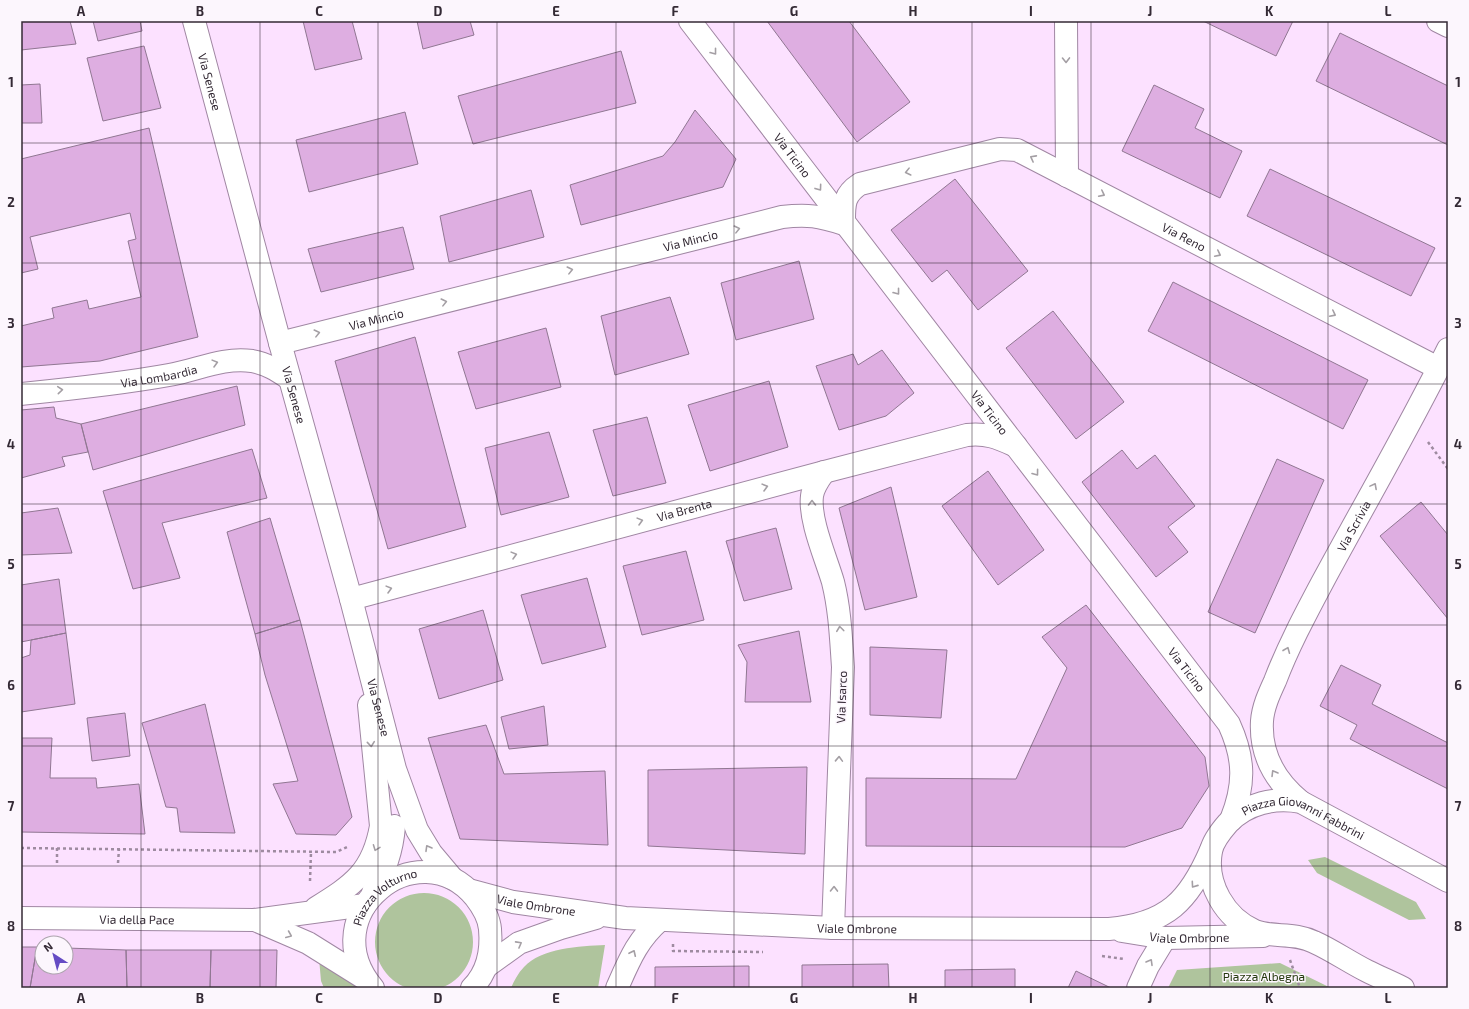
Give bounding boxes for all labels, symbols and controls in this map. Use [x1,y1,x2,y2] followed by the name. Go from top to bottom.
[77,3,86,19] text: A
[196,3,204,19] text: B
[315,3,323,19] text: C
[434,3,443,19] text: D
[552,3,560,19] text: E
[671,3,679,19] text: F
[790,3,798,19] text: G
[909,3,918,19] text: H
[1029,3,1033,19] text: I
[1148,3,1152,19] text: J
[1265,3,1274,19] text: K
[1385,3,1392,19] text: L
[709,47,716,54] one-way arrow
[196,52,225,112] street label: Via Senese
[1062,57,1070,63] one-way arrow
[8,74,14,90] text: 1
[1455,74,1461,90] text: 1
[771,130,814,180] street label: Via Ticino
[1030,156,1037,163] one-way arrow
[905,168,911,176] one-way arrow
[814,184,821,191] one-way arrow
[1098,190,1105,197] one-way arrow
[7,194,15,210] text: 2
[1454,194,1462,210] text: 2
[1160,219,1208,254] street label: Via Reno
[733,225,740,233] one-way arrow
[662,226,719,254] street label: Via Mincio
[1213,249,1221,257] one-way arrow
[566,267,573,275] one-way arrow
[892,288,900,295] one-way arrow
[440,298,447,307] one-way arrow
[347,305,405,332] street label: Via Mincio
[1329,309,1336,317] one-way arrow
[7,315,15,331] text: 3
[1454,315,1462,331] text: 3
[314,330,321,338] one-way arrow
[211,359,218,368] one-way arrow
[120,362,199,390] street label: Via Lombardia
[280,365,309,425] street label: Via Senese
[57,386,63,395] one-way arrow
[969,387,1011,437] street label: Via Ticino
[7,436,15,452] text: 4
[1454,436,1462,452] text: 4
[1032,468,1039,475] one-way arrow
[1370,483,1377,490] one-way arrow
[762,484,769,492] one-way arrow
[655,495,713,524] street label: Via Brenta
[1334,498,1373,554] street label: Via Scrivia
[808,500,816,506] one-way arrow
[636,517,643,526] one-way arrow
[511,551,518,560] one-way arrow
[7,556,15,572] text: 5
[1454,556,1462,572] text: 5
[385,585,392,594] one-way arrow
[836,626,845,632] one-way arrow
[1166,644,1209,694] street label: Via Ticino
[1282,647,1290,654] one-way arrow
[833,670,849,724] street label: Via Isarco
[7,677,15,693] text: 6
[365,677,393,738] street label: Via Senese
[1454,677,1462,693] text: 6
[367,741,376,747] one-way arrow
[835,756,843,762] one-way arrow
[1272,770,1279,777] one-way arrow
[1239,793,1367,842] street label: Piazza Giovanni Fabbrini
[8,798,15,814] text: 7
[1455,798,1462,814] text: 7
[372,845,380,852] one-way arrow
[425,845,432,852] one-way arrow
[349,866,418,927] street label: Piazza Volturno
[1191,881,1199,888] one-way arrow
[830,886,838,892] one-way arrow
[495,891,577,918] street label: Viale Ombrone
[99,912,175,926] street label: Via della Pace
[7,918,15,934] text: 8
[1454,918,1462,934] text: 8
[817,920,897,935] street label: Viale Ombrone
[1149,929,1230,945] street label: Viale Ombrone
[285,930,293,938] one-way arrow
[34,935,74,975] north arrow
[41,939,55,954] text: N
[514,941,522,948] one-way arrow
[628,949,636,957] one-way arrow
[1145,959,1152,966] one-way arrow
[1223,969,1305,983] park label: Piazza Albegna
[77,990,86,1006] text: A
[196,990,204,1006] text: B
[315,990,323,1006] text: C
[434,990,443,1006] text: D
[552,990,560,1006] text: E
[671,990,679,1006] text: F
[790,990,798,1006] text: G
[909,990,918,1006] text: H
[1029,990,1033,1006] text: I
[1148,990,1152,1006] text: J
[1265,990,1274,1006] text: K
[1385,990,1392,1006] text: L

